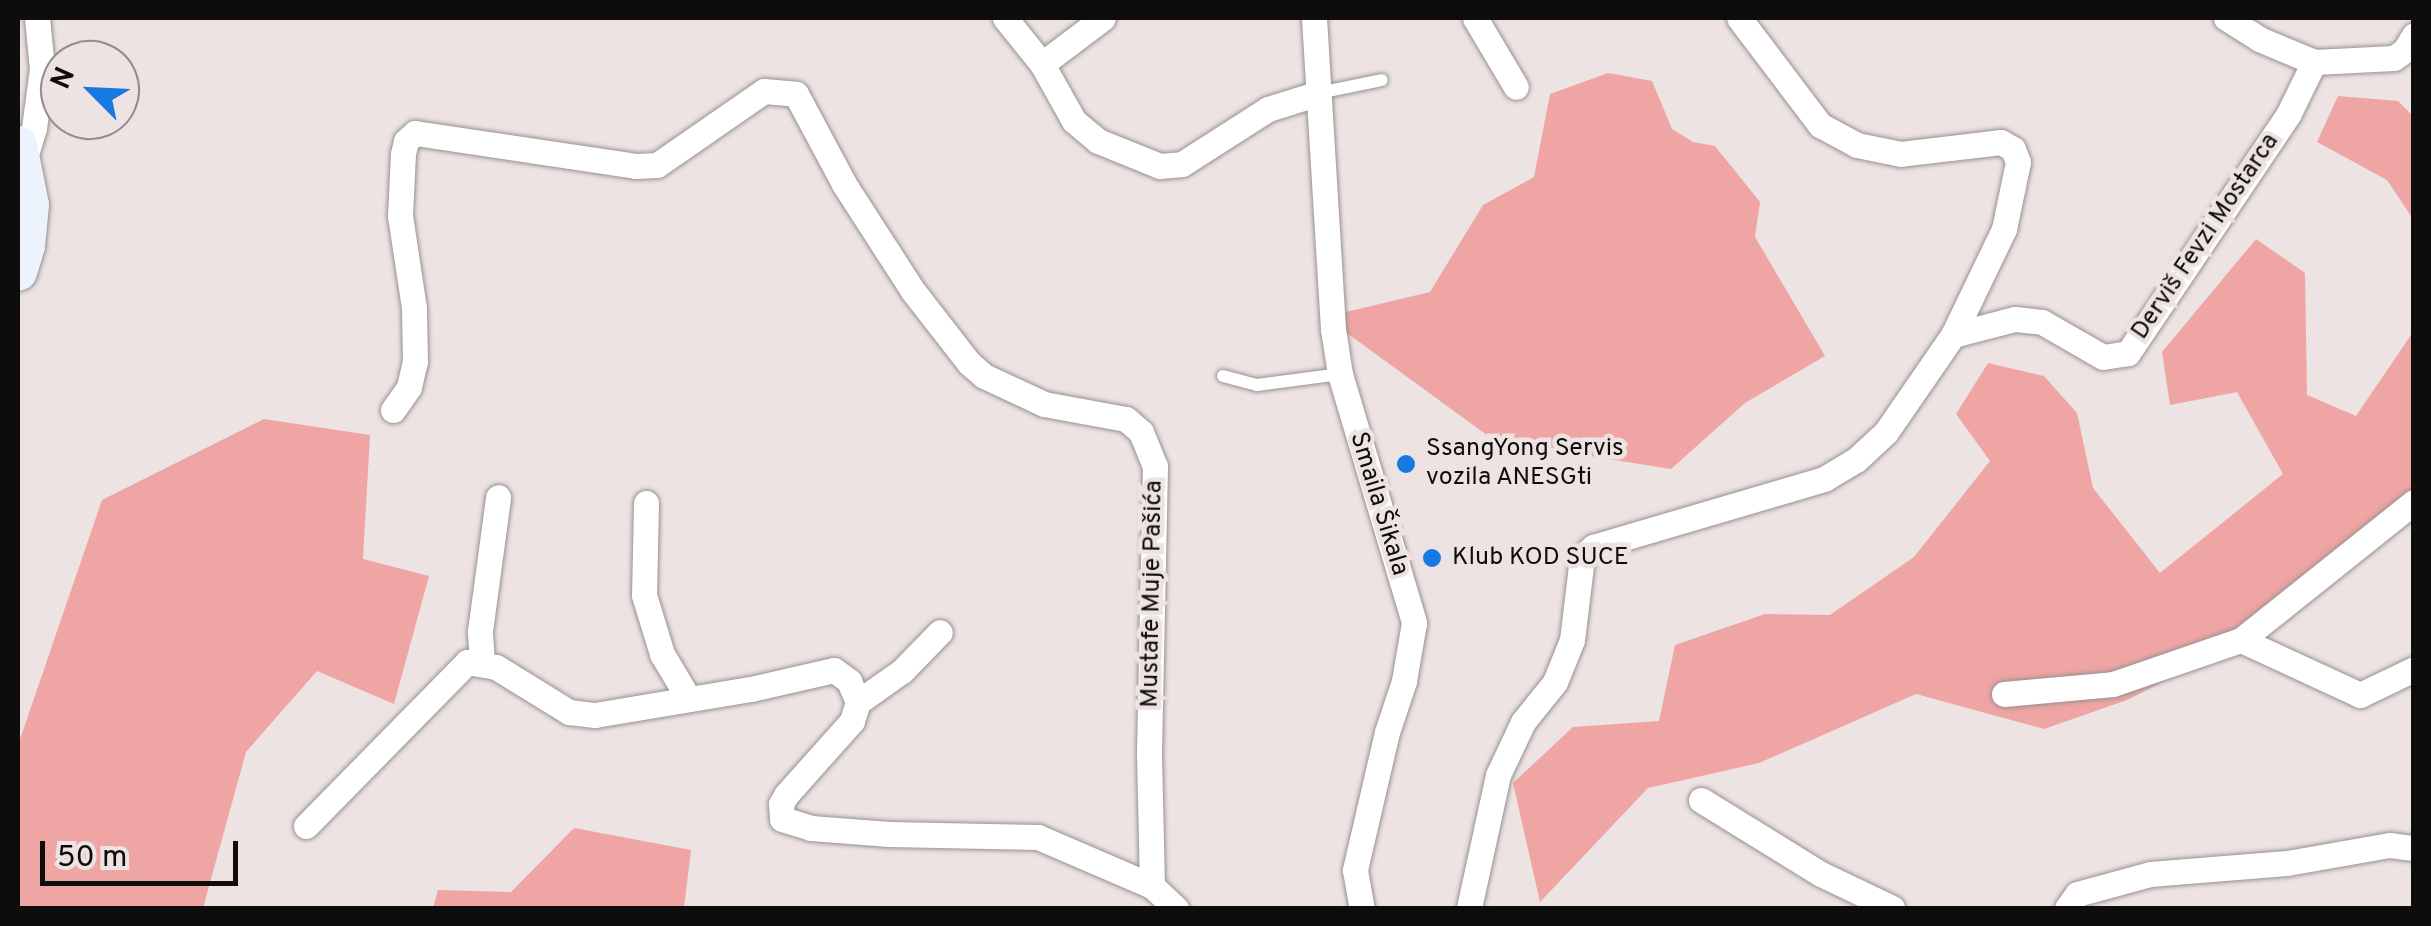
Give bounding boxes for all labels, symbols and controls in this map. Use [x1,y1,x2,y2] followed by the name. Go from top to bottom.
[40,40,140,140] north arrow
[44,62,85,95] text: N
[2126,128,2286,346] street label: Derviš Fevzi Mostarca
[1342,429,1414,579] street label: Smaila Šikala
[1426,435,1624,494] place label: SsangYong Servis vozila ANESGti
[1395,453,1417,475] marker: SsangYong Servis vozila ANESGti
[1136,480,1170,708] street label: Mustafe Muje Pašića
[1452,543,1629,573] place label: Klub KOD SUCE
[1421,547,1443,569] marker: Klub KOD SUCE
[45,821,242,883] scale bar
[57,840,127,877] text: 50 m

